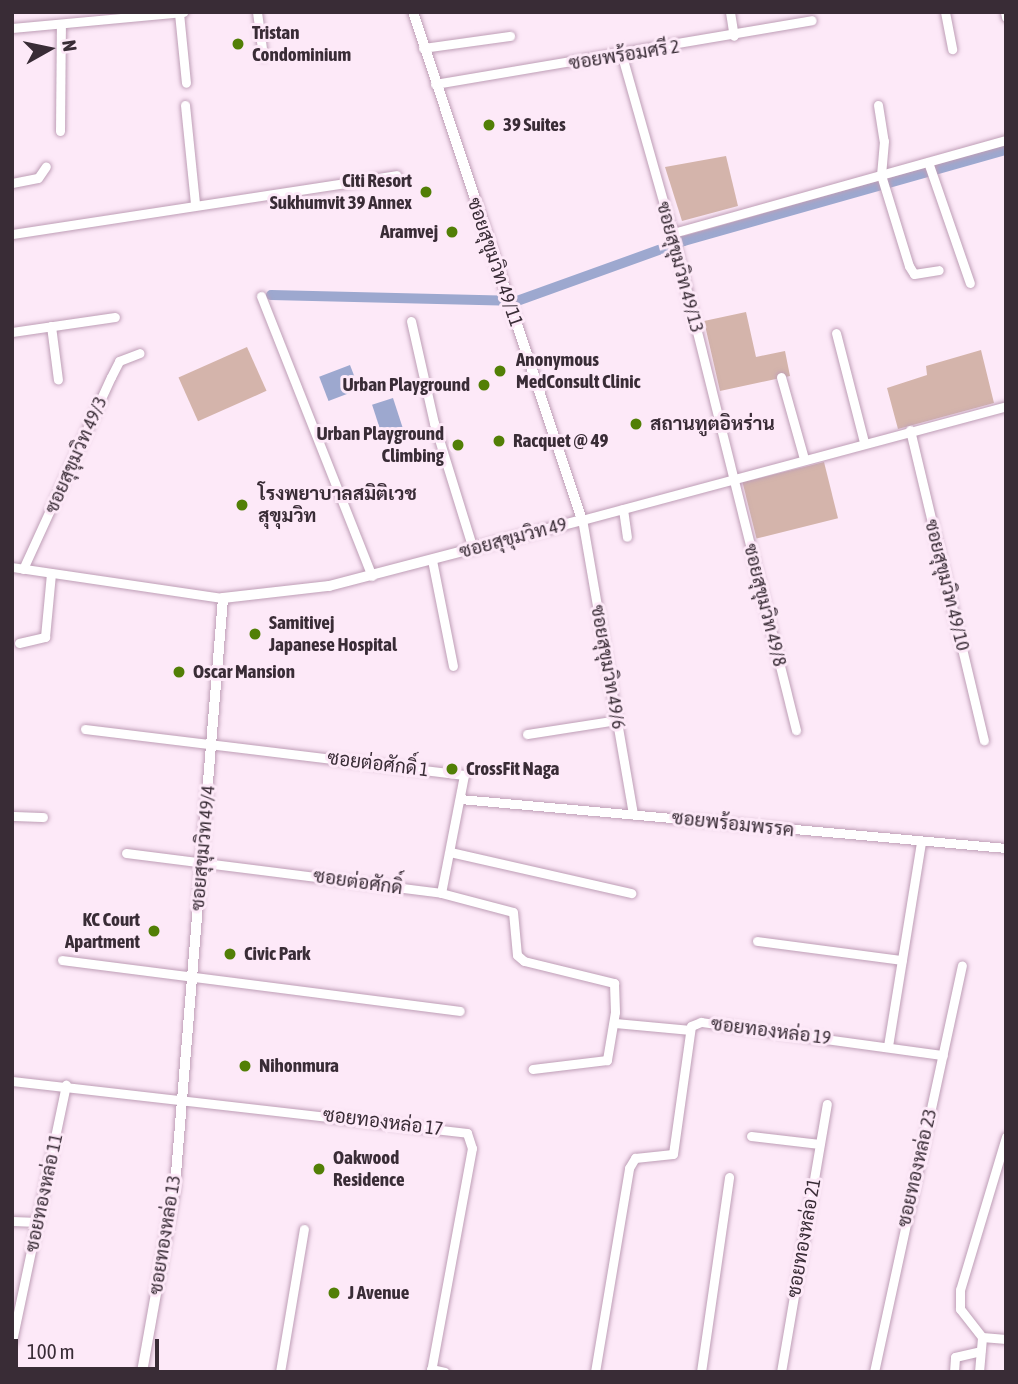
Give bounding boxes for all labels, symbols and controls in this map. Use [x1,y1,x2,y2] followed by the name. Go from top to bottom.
[14,14,84,84] north arrow
[252,22,351,66] place label: Tristan Condominium
[567,35,681,75] street label: ซอยพร้อมศรี 2
[230,36,246,52] marker: Tristan Condominium
[58,38,81,53] text: N
[503,114,566,136] place label: 39 Suites
[481,117,497,133] marker: 39 Suites
[270,170,412,214] place label: Citi Resort Sukhumvit 39 Annex
[418,184,434,200] marker: Citi Resort Sukhumvit 39 Annex
[462,195,528,329] street label: ซอยสุขุมวิท 49/11
[652,199,708,335] street label: ซอยสุขุมวิท 49/13
[380,221,438,243] place label: Aramvej
[444,224,460,240] marker: Aramvej
[516,349,641,393] place label: Anonymous MedConsult Clinic
[490,361,510,381] marker: Anonymous MedConsult Clinic
[342,374,470,396] place label: Urban Playground
[476,377,492,393] marker: Urban Playground
[40,393,112,517] street label: ซอยสุขุมวิท 49/3
[650,413,775,435] place label: สถานทูตอิหร่าน
[628,416,644,432] marker: สถานทูตอิหร่าน
[316,423,444,467] place label: Urban Playground Climbing
[513,430,609,452] place label: Racquet @ 49
[491,433,507,449] marker: Racquet @ 49
[450,437,466,453] marker: Urban Playground Climbing
[258,483,417,527] place label: โรงพยาบาลสมิติเวช สุขุมวิท
[232,495,252,515] marker: โรงพยาบาลสมิติเวช สุขุมวิท
[457,513,569,563] street label: ซอยสุขุมวิท 49
[920,517,974,653] street label: ซอยสุขุมวิท 49/10
[739,541,791,669] street label: ซอยสุขุมวิท 49/8
[586,603,630,731] street label: ซอยสุขุมวิท 49/6
[269,612,397,656] place label: Samitivej Japanese Hospital
[247,626,263,642] marker: Samitivej Japanese Hospital
[193,661,295,683] place label: Oscar Mansion
[171,664,187,680] marker: Oscar Mansion
[326,746,430,782] street label: ซอยต่อศักดิ์ 1
[466,758,559,780] place label: CrossFit Naga
[444,761,460,777] marker: CrossFit Naga
[186,784,220,912] street label: ซอยสุขุมวิท 49/4
[671,806,795,842] street label: ซอยพร้อมพรรค
[312,864,404,900] street label: ซอยต่อศักดิ์
[65,909,140,953] place label: KC Court Apartment
[146,923,162,939] marker: KC Court Apartment
[244,943,310,965] place label: Civic Park
[222,946,238,962] marker: Civic Park
[710,1012,832,1050] street label: ซอยทองหล่อ 19
[259,1055,339,1077] place label: Nihonmura
[237,1058,253,1074] marker: Nihonmura
[322,1103,444,1141] street label: ซอยทองหล่อ 17
[892,1107,942,1229] street label: ซอยทองหล่อ 23
[20,1132,68,1254] street label: ซอยทองหล่อ 11
[333,1147,405,1191] place label: Oakwood Residence
[311,1161,327,1177] marker: Oakwood Residence
[144,1174,186,1296] street label: ซอยทองหล่อ 13
[782,1177,826,1299] street label: ซอยทองหล่อ 21
[348,1282,409,1304] place label: J Avenue
[326,1285,342,1301] marker: J Avenue
[18,1324,163,1368] scale bar
[27,1339,75,1363] text: 100 m

